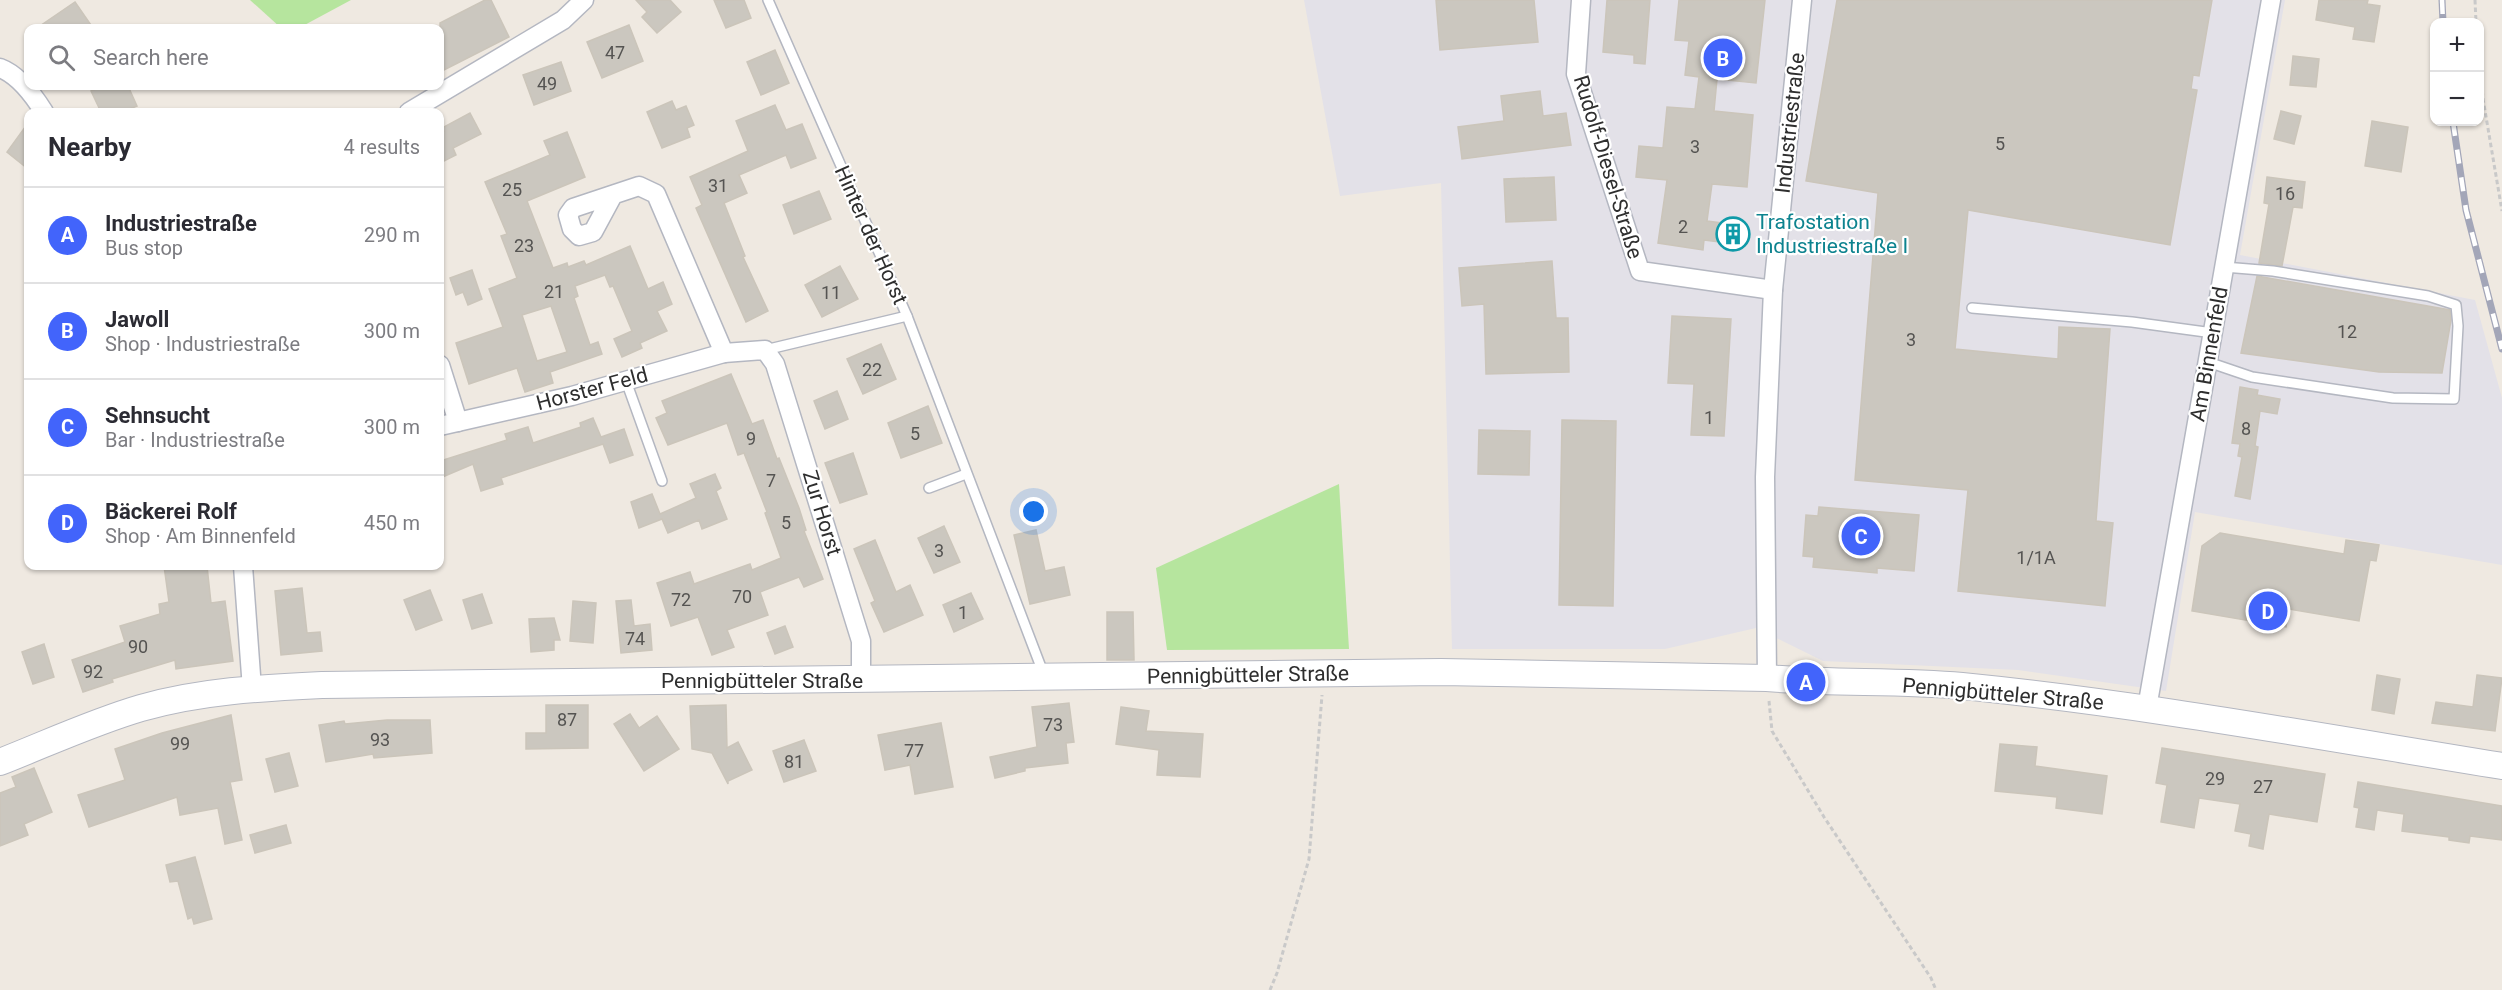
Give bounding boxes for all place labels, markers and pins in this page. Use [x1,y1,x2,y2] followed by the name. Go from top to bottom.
[1704,36,1742,80] pin: B
[1756,210,1908,258] place label: Trafostation Industriestraße I
[1715,216,1751,252] building icon: Trafostation Industriestraße I
[1842,514,1880,558] pin: C
[2248,588,2288,634] pin: D
[1786,660,1826,704] pin: A

